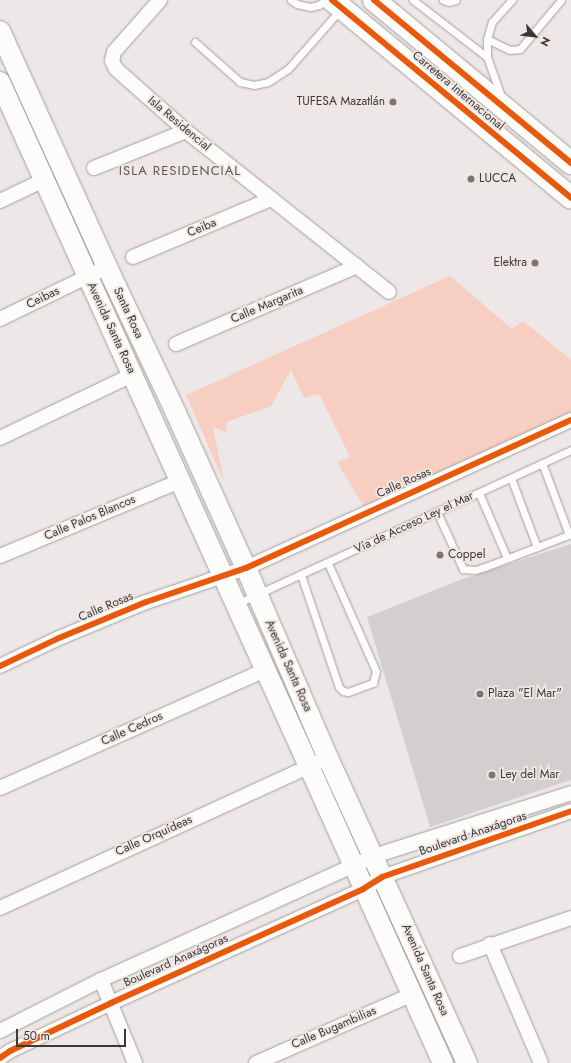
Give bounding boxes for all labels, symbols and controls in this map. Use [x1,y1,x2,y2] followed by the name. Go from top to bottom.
[515,16,555,56] north arrow
[536,34,555,49] text: N
[409,48,507,134] street label: Carretera Internacional
[145,94,213,154] street label: Isla Residencial
[297,95,385,109] place label: TUFESA Mazatlán
[388,97,398,107] marker: TUFESA Mazatlán
[119,163,241,179] district label: ISLA RESIDENCIAL
[479,172,516,186] place label: LUCCA
[466,174,476,184] marker: LUCCA
[185,215,219,241] street label: Ceiba
[493,256,527,270] place label: Elektra
[530,258,540,268] marker: Elektra
[84,280,138,376] street label: Avenida Santa Rosa
[229,283,305,327] street label: Calle Margarita
[24,284,62,312] street label: Ceibas
[110,285,146,341] street label: Santa Rosa
[375,465,433,501] street label: Calle Rosas
[352,489,476,557] street label: Vía de Acceso Ley el Mar
[42,492,138,544] street label: Calle Palos Blancos
[448,548,485,562] place label: Coppel
[435,550,445,560] marker: Coppel
[76,589,136,625] street label: Calle Rosas
[261,618,315,714] street label: Avenida Santa Rosa
[488,687,562,701] place label: Plaza "El Mar"
[475,689,485,699] marker: Plaza "El Mar"
[99,709,165,749] street label: Calle Cedros
[500,768,559,782] place label: Ley del Mar
[487,770,497,780] marker: Ley del Mar
[417,809,529,859] street label: Boulevard Anaxágoras
[113,813,195,859] street label: Calle Orquídeas
[398,922,452,1018] street label: Avenida Santa Rosa
[122,931,230,991] street label: Boulevard Anaxágoras
[289,1004,379,1052] street label: Calle Bugambilias
[18,1021,128,1047] scale bar
[23,1027,50,1045] text: 50 m

